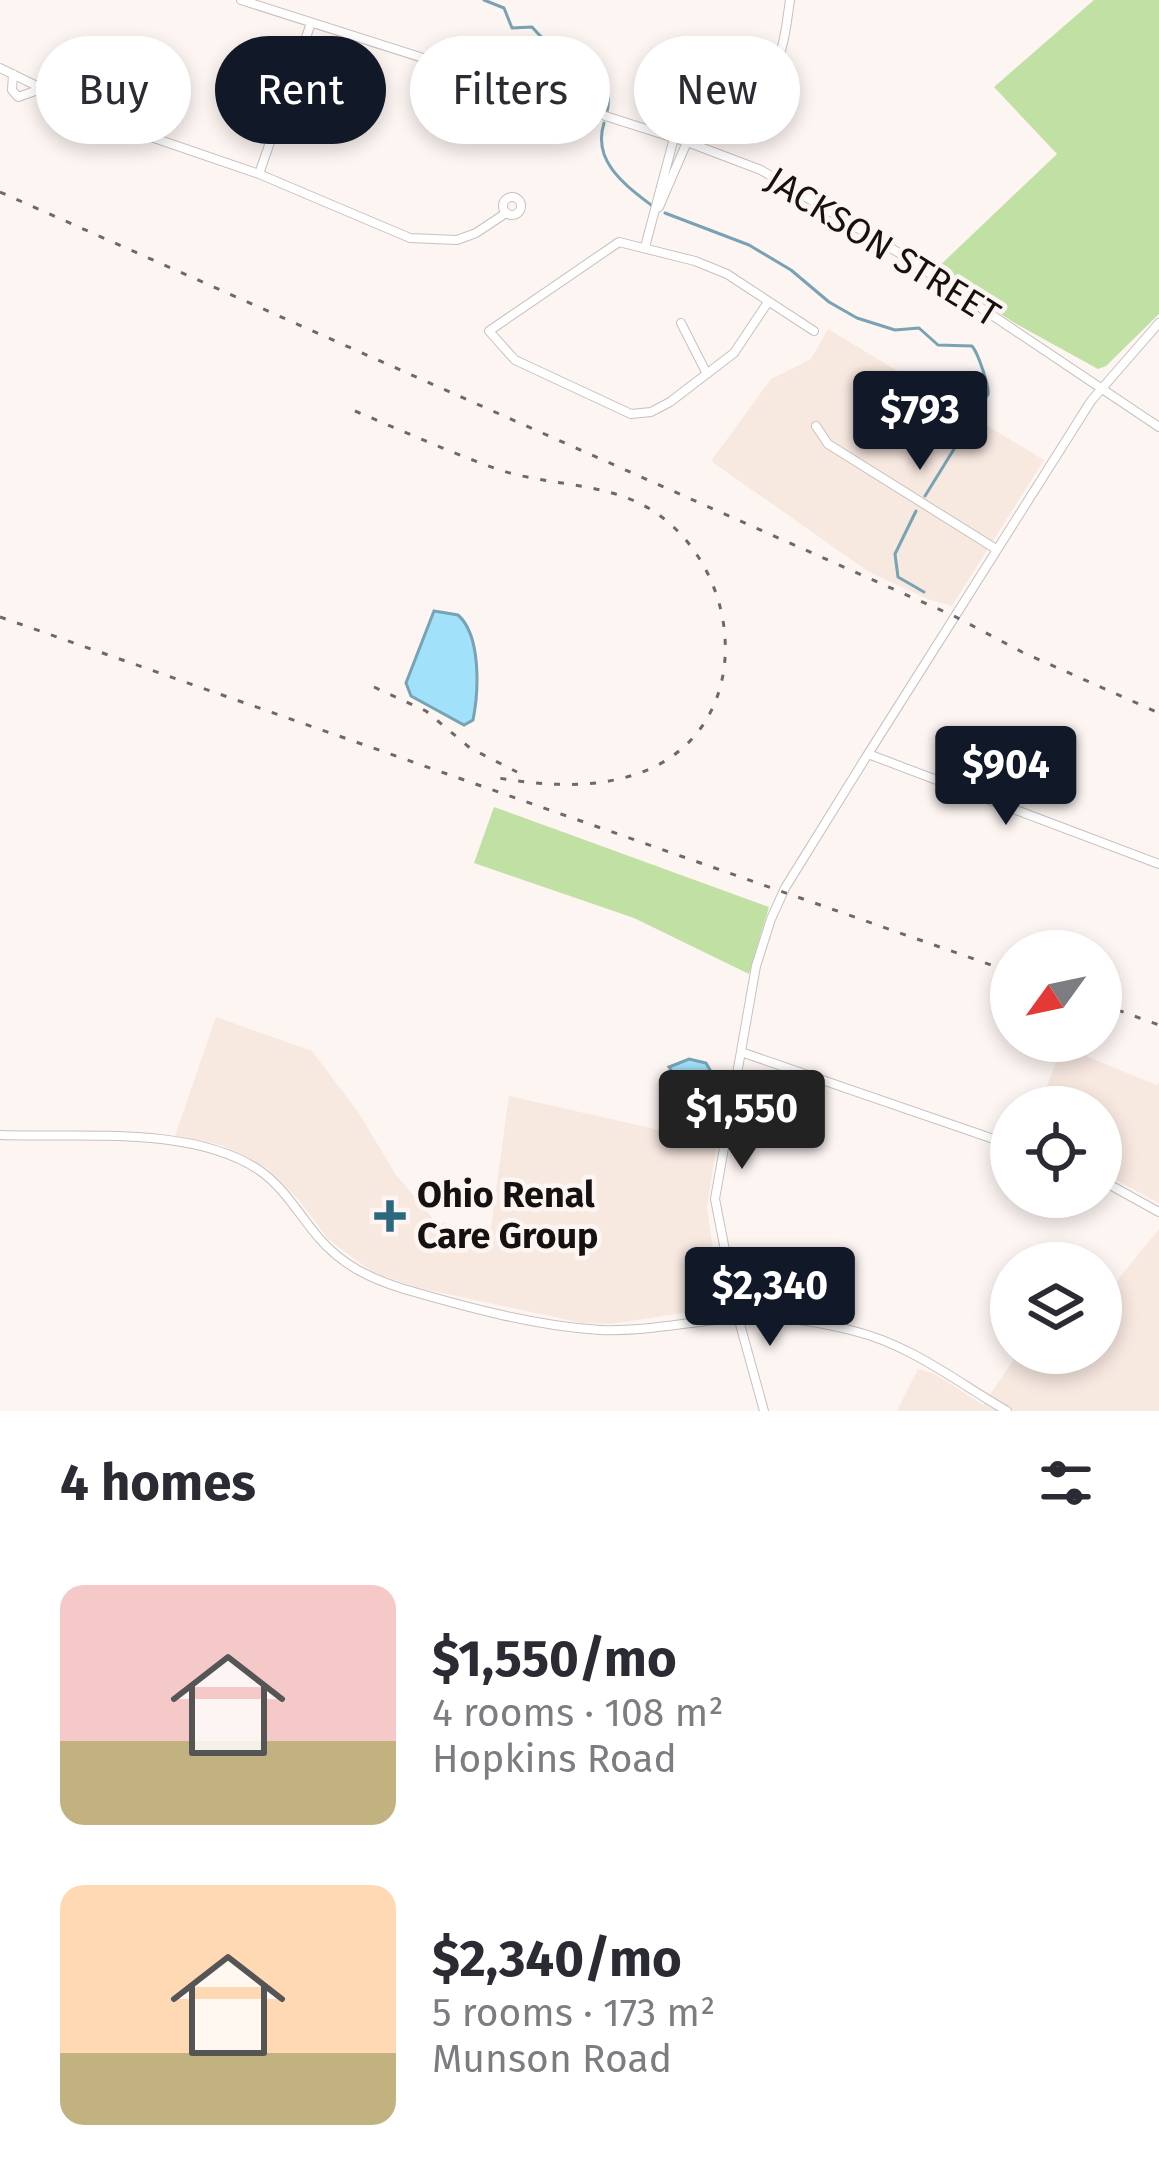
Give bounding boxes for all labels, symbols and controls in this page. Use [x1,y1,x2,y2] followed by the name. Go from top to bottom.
[36,36,191,144] chip: Buy
[215,36,386,144] chip: Rent
[410,36,610,144] chip: Filters
[634,36,800,144] chip: New
[758,158,1008,337] street label: JACKSON STREET
[849,371,991,473] pin: $793
[880,387,960,433] text: $793
[935,726,1077,828] pin: $904
[962,742,1050,788] text: $904
[990,930,1122,1062] north arrow
[990,930,1122,1374] map controls
[644,1070,840,1172] pin: $1,550
[686,1086,798,1132] text: $1,550
[990,1086,1122,1218] button: locate
[417,1173,599,1258] place label: Ohio Renal Care Group
[374,1200,406,1232] marker: Ohio Renal Care Group
[990,1242,1122,1374] button: layers
[672,1247,868,1349] pin: $2,340
[712,1263,828,1309] text: $2,340
[1033,1450,1099,1516] icon: filters
[60,1452,256,1514] text: 4 homes
[432,1628,677,1690] text: $1,550/mo
[156,1633,300,1777] icon: home
[432,1690,724,1736] text: 4 rooms · 108 m²
[432,1736,677,1782] text: Hopkins Road
[432,1928,682,1990] text: $2,340/mo
[156,1933,300,2077] icon: home
[432,1990,715,2036] text: 5 rooms · 173 m²
[432,2036,672,2082] text: Munson Road

